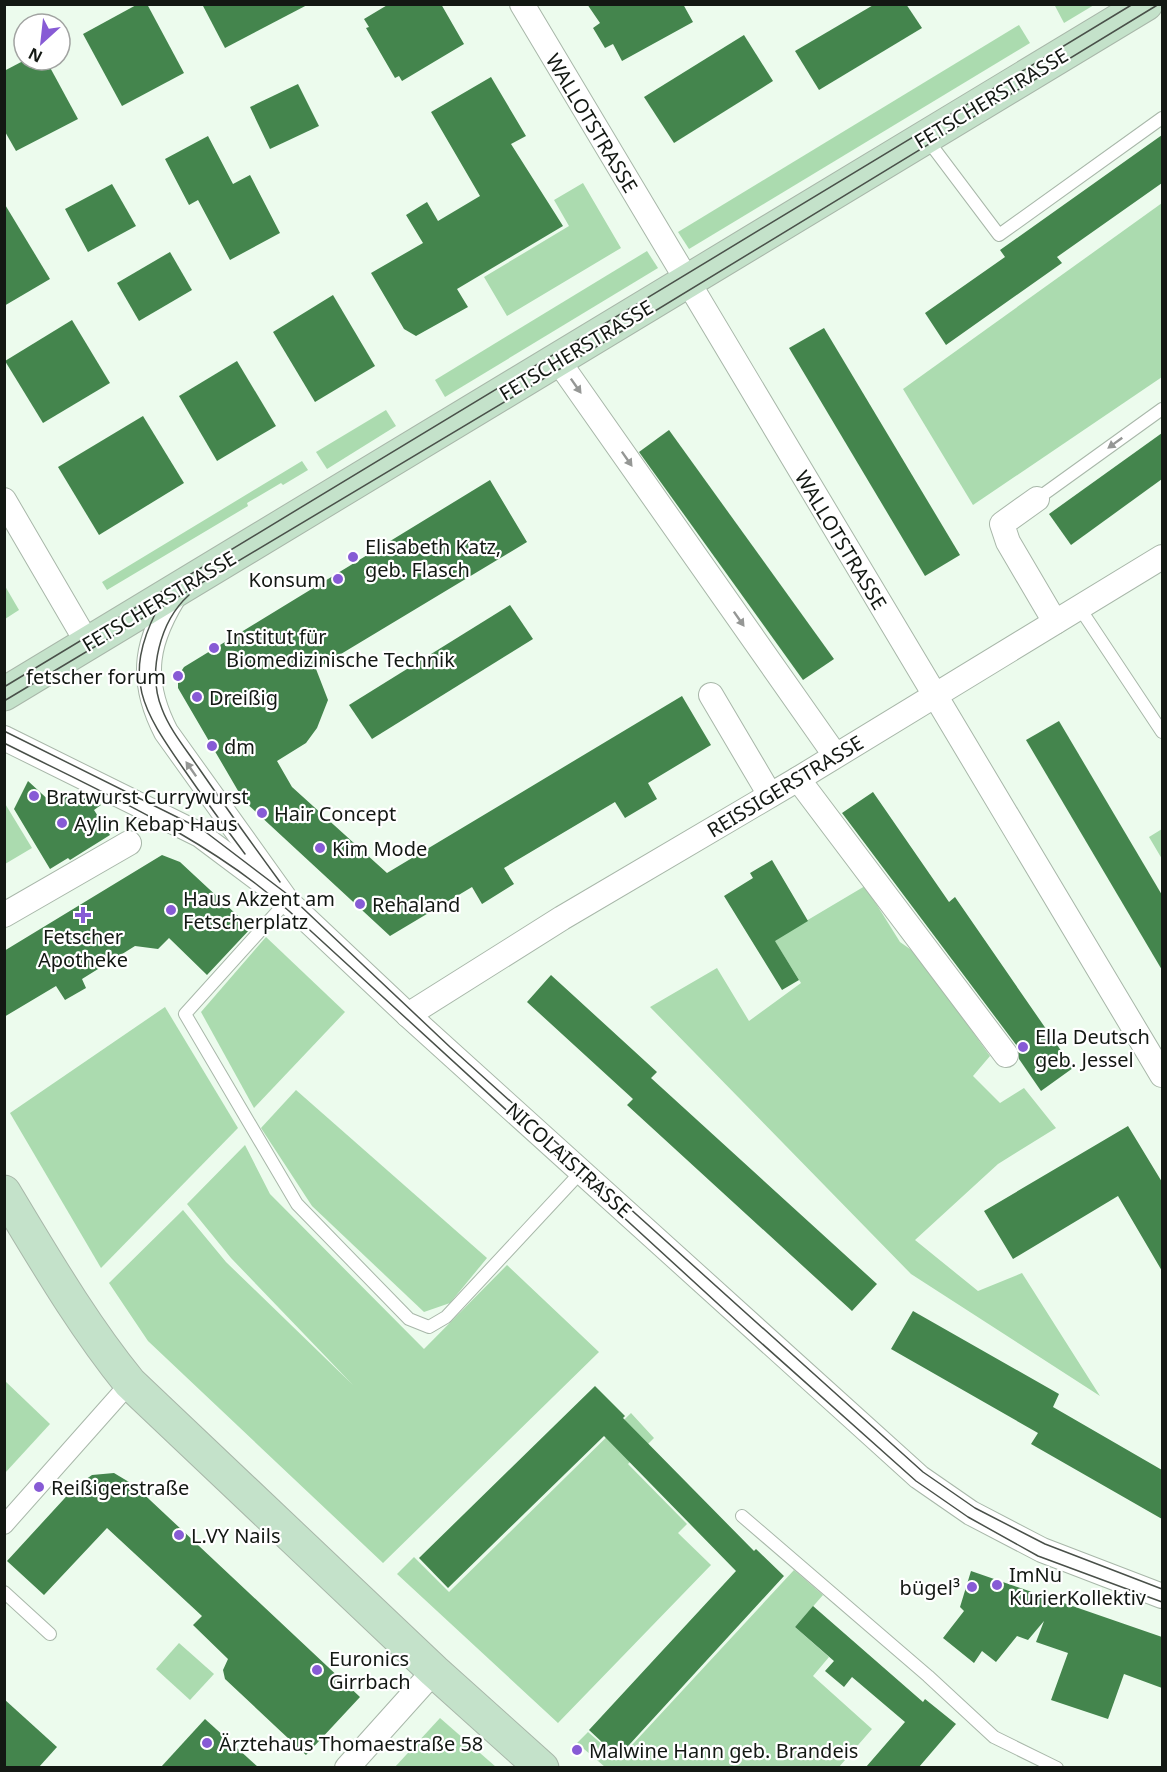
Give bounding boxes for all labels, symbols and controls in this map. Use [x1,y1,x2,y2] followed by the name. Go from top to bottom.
[12,12,72,72] north arrow
[909,41,1073,155] street label: FETSCHERSTRASSE
[24,43,46,68] text: N
[540,48,644,198] street label: WALLOTSTRASSE
[494,293,658,407] street label: FETSCHERSTRASSE
[570,378,582,394] one-way arrow
[1107,437,1123,449] one-way arrow
[621,451,632,467] one-way arrow
[789,465,893,615] street label: WALLOTSTRASSE
[365,533,501,583] place label: Elisabeth Katz, geb. Flasch
[77,544,241,658] street label: FETSCHERSTRASSE
[346,550,360,564] marker: Elisabeth Katz, geb. Flasch
[249,566,326,593] place label: Konsum
[331,572,345,586] marker: Konsum
[733,610,745,626] one-way arrow
[226,623,455,673] place label: Institut für Biomedizinische Technik
[207,641,221,655] marker: Institut für Biomedizinische Technik
[26,663,166,690] place label: fetscher forum
[171,669,185,683] marker: fetscher forum
[209,684,278,711] place label: Dreißig
[190,690,204,704] marker: Dreißig
[702,729,868,843] street label: REISSIGERSTRASSE
[224,733,255,760] place label: dm
[205,739,219,753] marker: dm
[185,761,197,777] one-way arrow
[46,783,249,810] place label: Bratwurst Currywurst
[27,789,41,803] marker: Bratwurst Currywurst
[274,800,396,827] place label: Hair Concept
[255,806,269,820] marker: Hair Concept
[74,810,238,837] place label: Aylin Kebap Haus
[55,816,69,830] marker: Aylin Kebap Haus
[332,835,427,862] place label: Kim Mode
[313,841,327,855] marker: Kim Mode
[183,885,335,935] place label: Haus Akzent am Fetscherplatz
[372,891,460,918] place label: Rehaland
[353,897,367,911] marker: Rehaland
[164,903,178,917] marker: Haus Akzent am Fetscherplatz
[76,908,90,922] marker: Fetscher Apotheke
[38,923,128,973] place label: Fetscher Apotheke
[1035,1023,1150,1073] place label: Ella Deutsch geb. Jessel
[1016,1040,1030,1054] marker: Ella Deutsch geb. Jessel
[500,1096,638,1224] street label: NICOLAISTRASSE
[51,1474,189,1501] place label: Reißigerstraße
[32,1480,46,1494] marker: Reißigerstraße
[191,1522,280,1549] place label: L.VY Nails
[172,1528,186,1542] marker: L.VY Nails
[1009,1561,1147,1611] place label: ImNu KurierKollektiv
[900,1574,960,1601] place label: bügel³
[990,1578,1004,1592] marker: ImNu KurierKollektiv
[965,1580,979,1594] marker: bügel³
[329,1645,411,1695] place label: Euronics Girrbach
[310,1663,324,1677] marker: Euronics Girrbach
[219,1730,483,1757] place label: Ärztehaus Thomaestraße 58
[200,1736,214,1750] marker: Ärztehaus Thomaestraße 58
[589,1737,858,1764] place label: Malwine Hann geb. Brandeis
[570,1743,584,1757] marker: Malwine Hann geb. Brandeis

